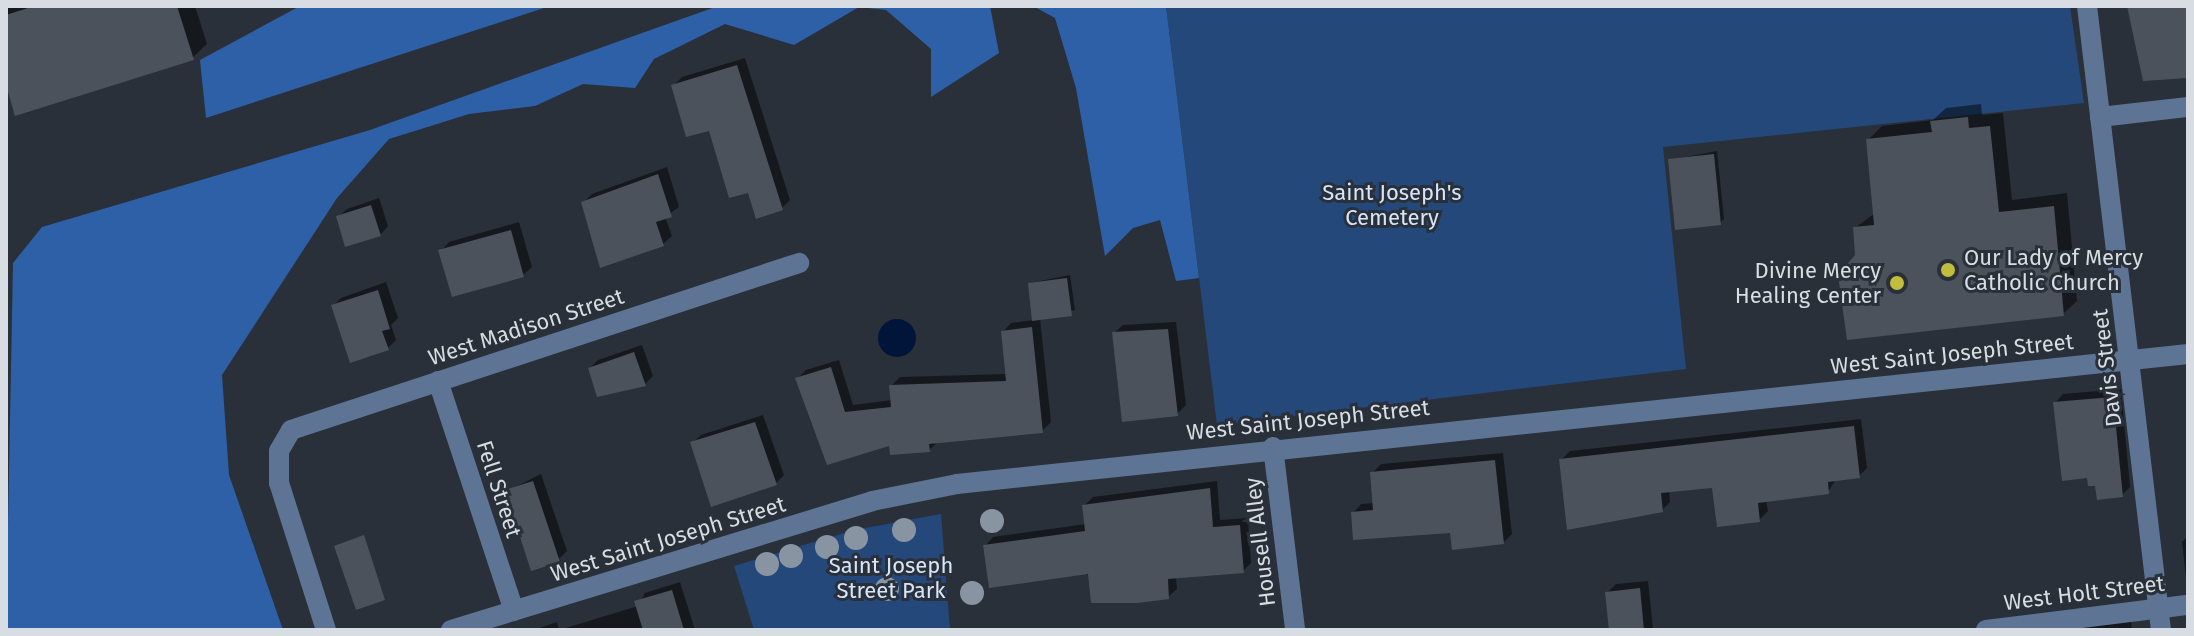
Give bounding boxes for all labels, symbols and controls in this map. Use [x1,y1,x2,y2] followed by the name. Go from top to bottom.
[1322,179,1462,230] park label: Saint Joseph's Cemetery
[1964,244,2143,296] place label: Our Lady of Mercy Catholic Church
[1735,257,1881,308] place label: Divine Mercy Healing Center
[1939,261,1957,279] marker: Our Lady of Mercy Catholic Church
[1888,274,1906,292] marker: Divine Mercy Healing Center
[425,283,627,371] street label: West Madison Street
[2087,308,2127,428] street label: Davis Street
[1829,328,2075,380] street label: West Saint Joseph Street
[1185,394,1431,446] street label: West Saint Joseph Street
[471,437,527,541] street label: Fell Street
[1239,476,1281,608] street label: Housell Alley
[547,491,789,587] street label: West Saint Joseph Street
[829,552,953,604] park label: Saint Joseph Street Park
[2002,570,2166,616] street label: West Holt Street

